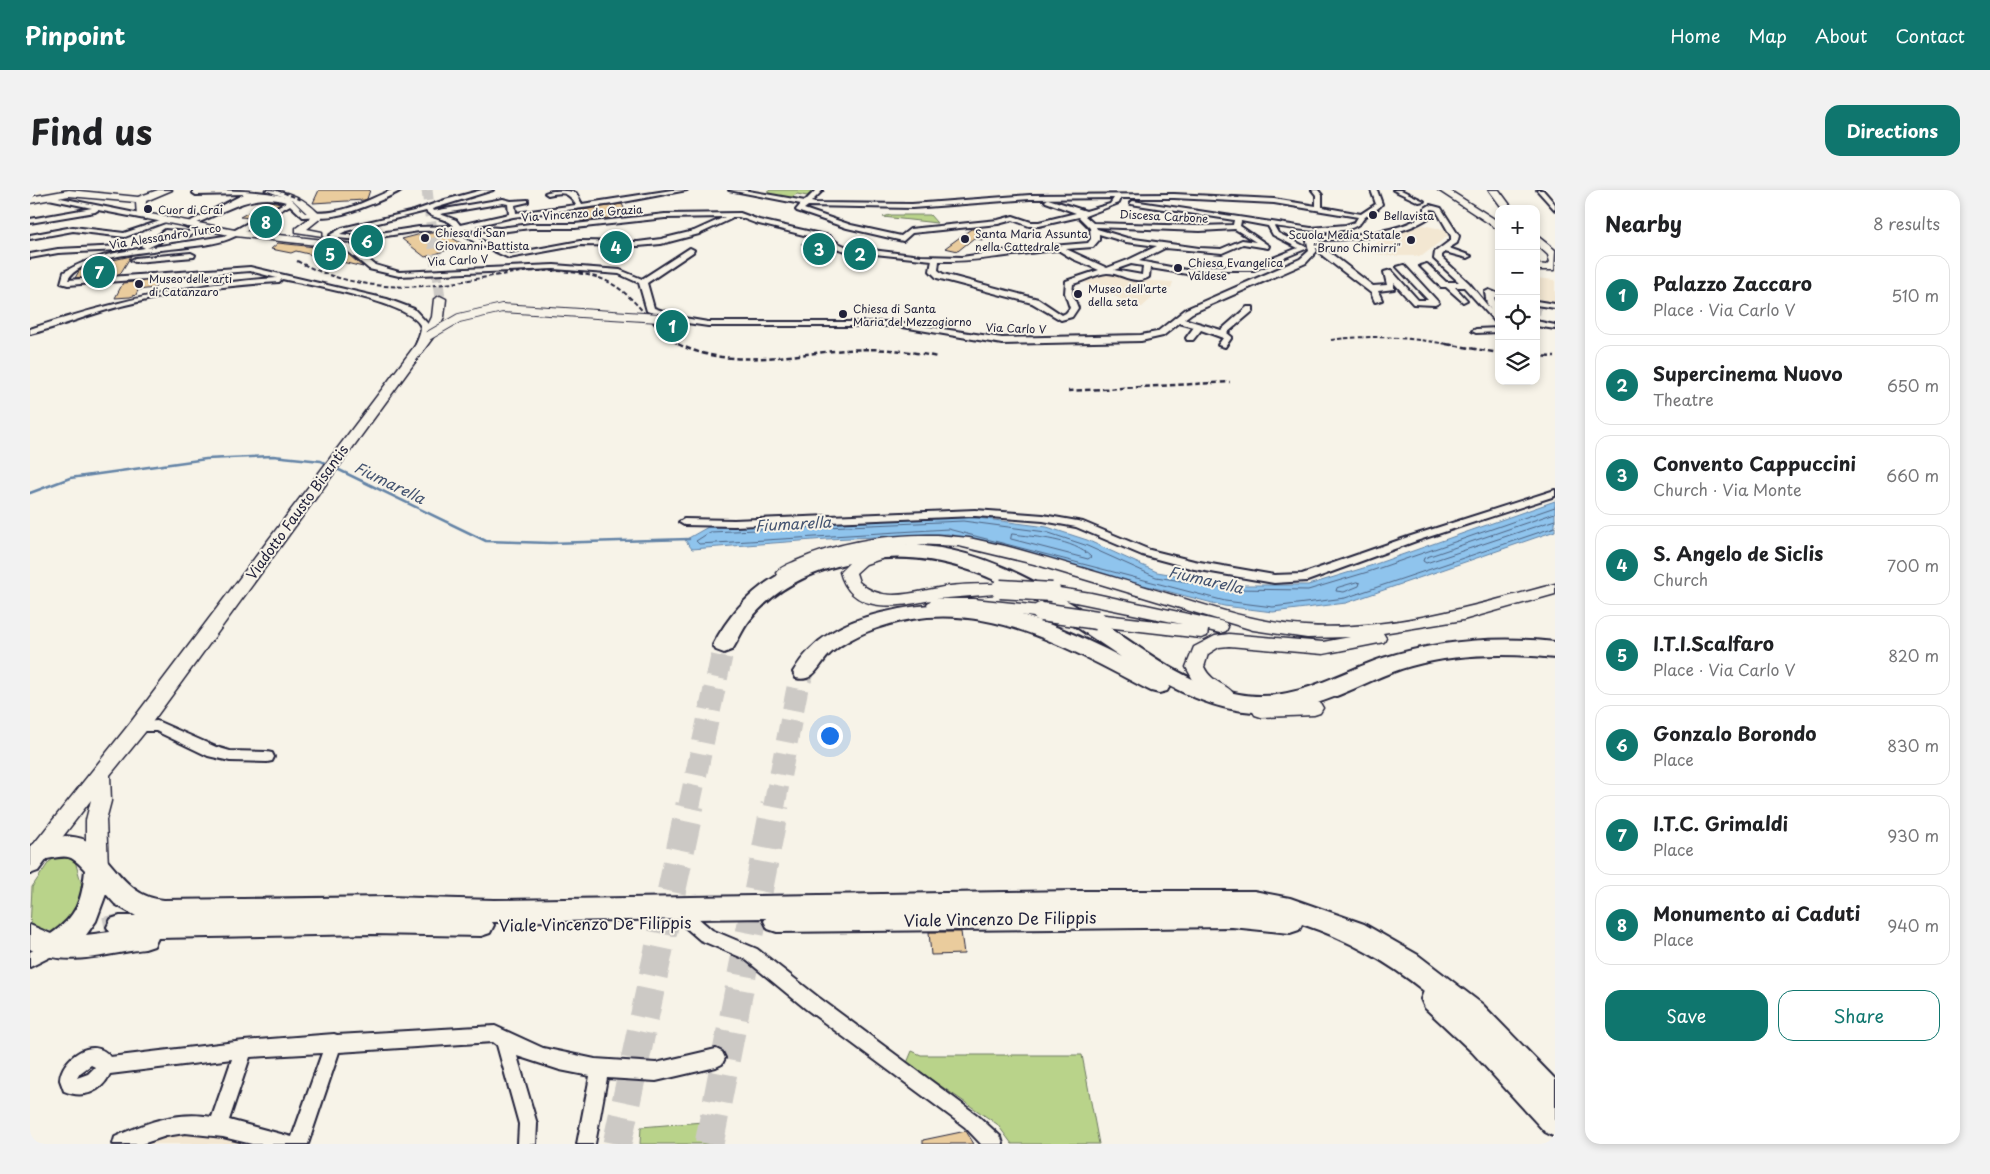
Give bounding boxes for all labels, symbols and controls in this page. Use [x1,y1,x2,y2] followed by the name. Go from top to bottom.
[25,17,126,53] text: Pinpoint
[1670,22,1720,49] text: Home
[1748,22,1787,49] text: Map
[1815,22,1867,49] text: About
[1895,22,1965,49] text: Contact
[30,104,152,157] text: Find us
[1825,105,1960,156] button: Directions
[521,200,644,226] street label: Via Vincenzo de Grazia
[158,201,223,218] place label: Cuor di Crai
[142,203,154,215] marker: Cuor di Crai
[250,203,282,241] pin: 8
[1119,205,1209,227] street label: Discesa Carbone
[1495,205,1540,385] map controls
[1495,205,1540,250] button: +
[1383,207,1434,224] place label: Bellavista
[1605,207,1682,239] text: Nearby
[1367,209,1379,221] marker: Bellavista
[1873,211,1940,235] text: 8 results
[108,219,222,253] street label: Via Alessandro Turco
[351,222,383,260] pin: 6
[435,224,530,254] place label: Chiesa di San Giovanni Battista
[975,225,1088,255] place label: Santa Maria Assunta nella Cattedrale
[1288,226,1401,256] place label: Scuola Media Statale "Bruno Chimirri"
[600,228,632,266] pin: 4
[803,230,835,268] pin: 3
[419,232,431,244] marker: Chiesa di San Giovanni Battista
[959,233,971,245] marker: Santa Maria Assunta nella Cattedrale
[1405,234,1417,246] marker: Scuola Media Statale "Bruno Chimirri"
[314,235,346,273] pin: 5
[844,235,876,273] pin: 2
[427,250,489,270] street label: Via Carlo V
[1495,250,1540,295] button: −
[83,253,115,291] pin: 7
[1188,254,1283,284] place label: Chiesa Evangelica Valdese
[1172,262,1184,274] marker: Chiesa Evangelica Valdese
[1653,269,1812,297] text: Palazzo Zaccaro
[149,270,232,300] place label: Museo delle arti di Catanzaro
[133,278,145,290] marker: Museo delle arti di Catanzaro
[1088,280,1167,310] place label: Museo dell'arte della seta
[1618,283,1626,307] text: 1
[1891,283,1939,307] text: 510 m
[1072,288,1084,300] marker: Museo dell'arte della seta
[1495,295,1540,340] button: locate
[1653,297,1796,321] text: Place · Via Carlo V
[853,300,972,330] place label: Chiesa di Santa Maria del Mezzogiorno
[656,307,688,345] pin: 1
[837,308,849,320] marker: Chiesa di Santa Maria del Mezzogiorno
[985,318,1047,338] street label: Via Carlo V
[1495,340,1540,385] button: layers
[1653,359,1843,387] text: Supercinema Nuovo
[1616,373,1628,397] text: 2
[1887,373,1939,397] text: 650 m
[1653,387,1714,411] text: Theatre
[241,440,353,584] street label: Viadotto Fausto Bisantis
[1653,449,1856,477] text: Convento Cappuccini
[351,455,430,509] water label: Fiumarella
[1617,463,1627,487] text: 3
[1886,463,1939,487] text: 660 m
[1653,477,1802,501] text: Church · Via Monte
[754,509,832,536] water label: Fiumarella
[1653,539,1823,567] text: S. Angelo de Siclis
[1617,553,1627,577] text: 4
[1887,553,1939,577] text: 700 m
[1166,559,1246,599] water label: Fiumarella
[1653,567,1708,591] text: Church
[1653,629,1774,657] text: I.T.I.Scalfaro
[1617,643,1627,667] text: 5
[1888,643,1939,667] text: 820 m
[1653,657,1796,681] text: Place · Via Carlo V
[1653,719,1817,747] text: Gonzalo Borondo
[817,723,843,749] your location
[1616,733,1628,757] text: 6
[1887,733,1939,757] text: 830 m
[1653,747,1694,771] text: Place
[1653,809,1788,837] text: I.T.C. Grimaldi
[1617,823,1627,847] text: 7
[1887,823,1939,847] text: 930 m
[1653,837,1694,861] text: Place
[1653,899,1860,927] text: Monumento ai Caduti
[903,904,1097,932] street label: Viale Vincenzo De Filippis
[498,909,692,937] street label: Viale Vincenzo De Filippis
[1617,913,1627,937] text: 8
[1887,913,1939,937] text: 940 m
[1653,927,1694,951] text: Place
[1605,990,1768,1041] button: Save
[1778,990,1940,1041] button: Share

